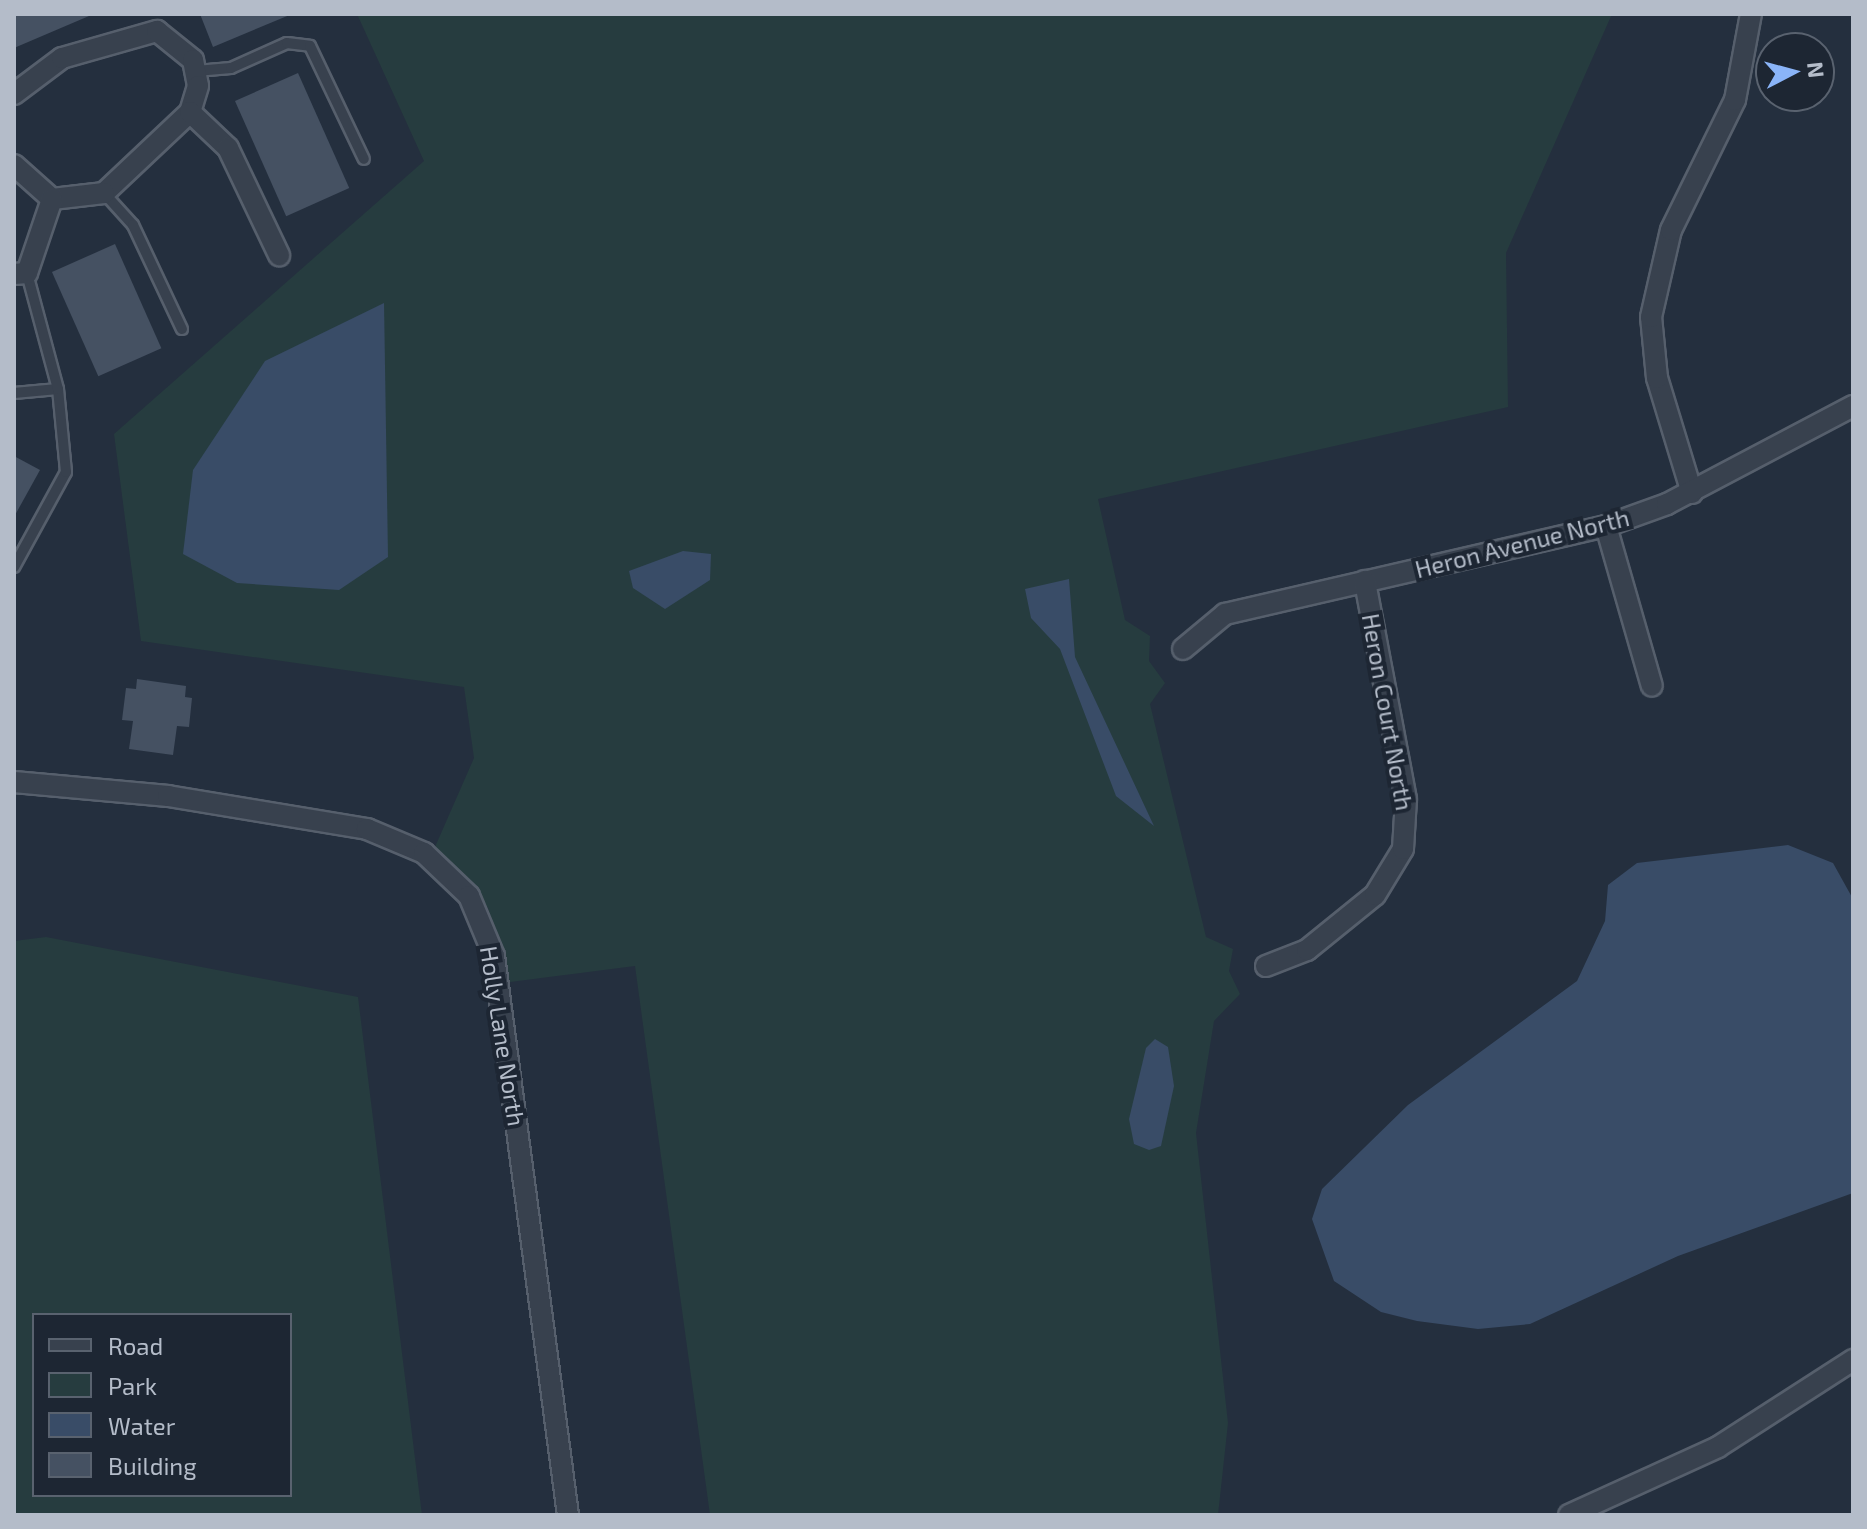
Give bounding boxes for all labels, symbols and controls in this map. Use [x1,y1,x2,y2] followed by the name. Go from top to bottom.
[1755,32,1835,112] north arrow
[1803,60,1831,79] text: N
[1412,502,1632,584] street label: Heron Avenue North
[1356,611,1420,813] street label: Heron Court North
[475,944,531,1128] street label: Holly Lane North
[32,1313,292,1497] legend
[108,1331,163,1360] text: Road
[108,1371,157,1400] text: Park
[108,1411,175,1440] text: Water
[108,1451,197,1480] text: Building

